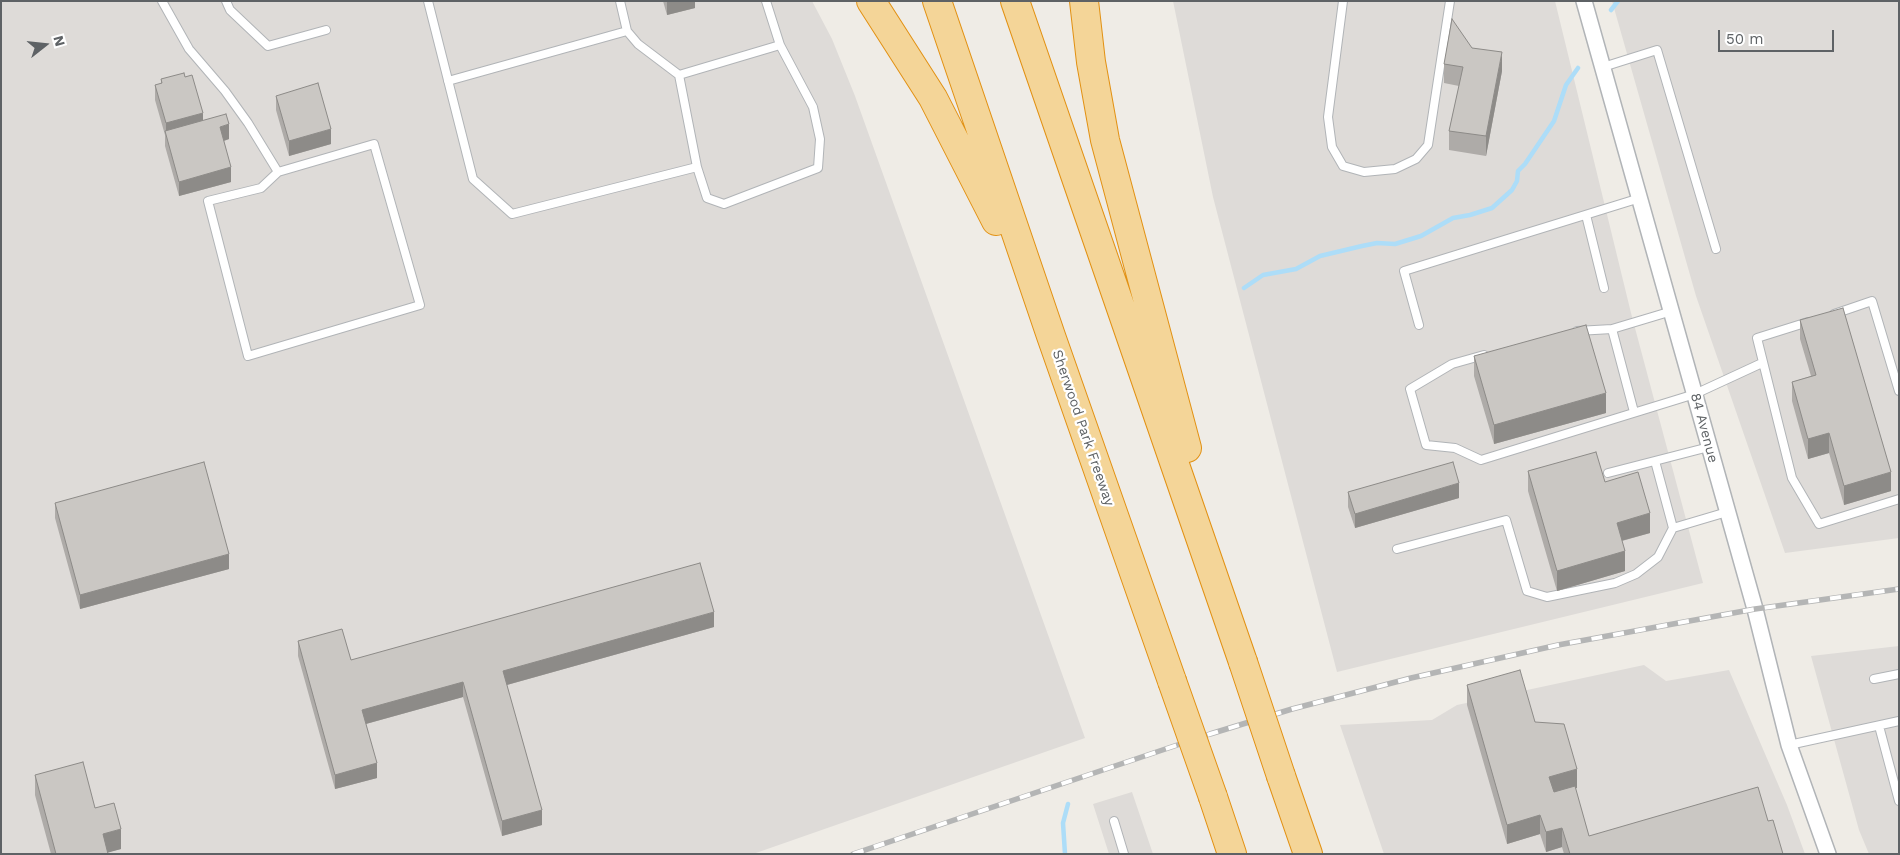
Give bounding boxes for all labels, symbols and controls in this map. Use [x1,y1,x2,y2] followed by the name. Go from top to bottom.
[20,20,70,70] north arrow
[1720,20,1836,52] scale bar
[1726,30,1763,48] text: 50 m
[50,34,69,48] text: N
[1048,348,1118,508] street label: Sherwood Park Freeway
[1687,391,1721,465] street label: 84 Avenue

